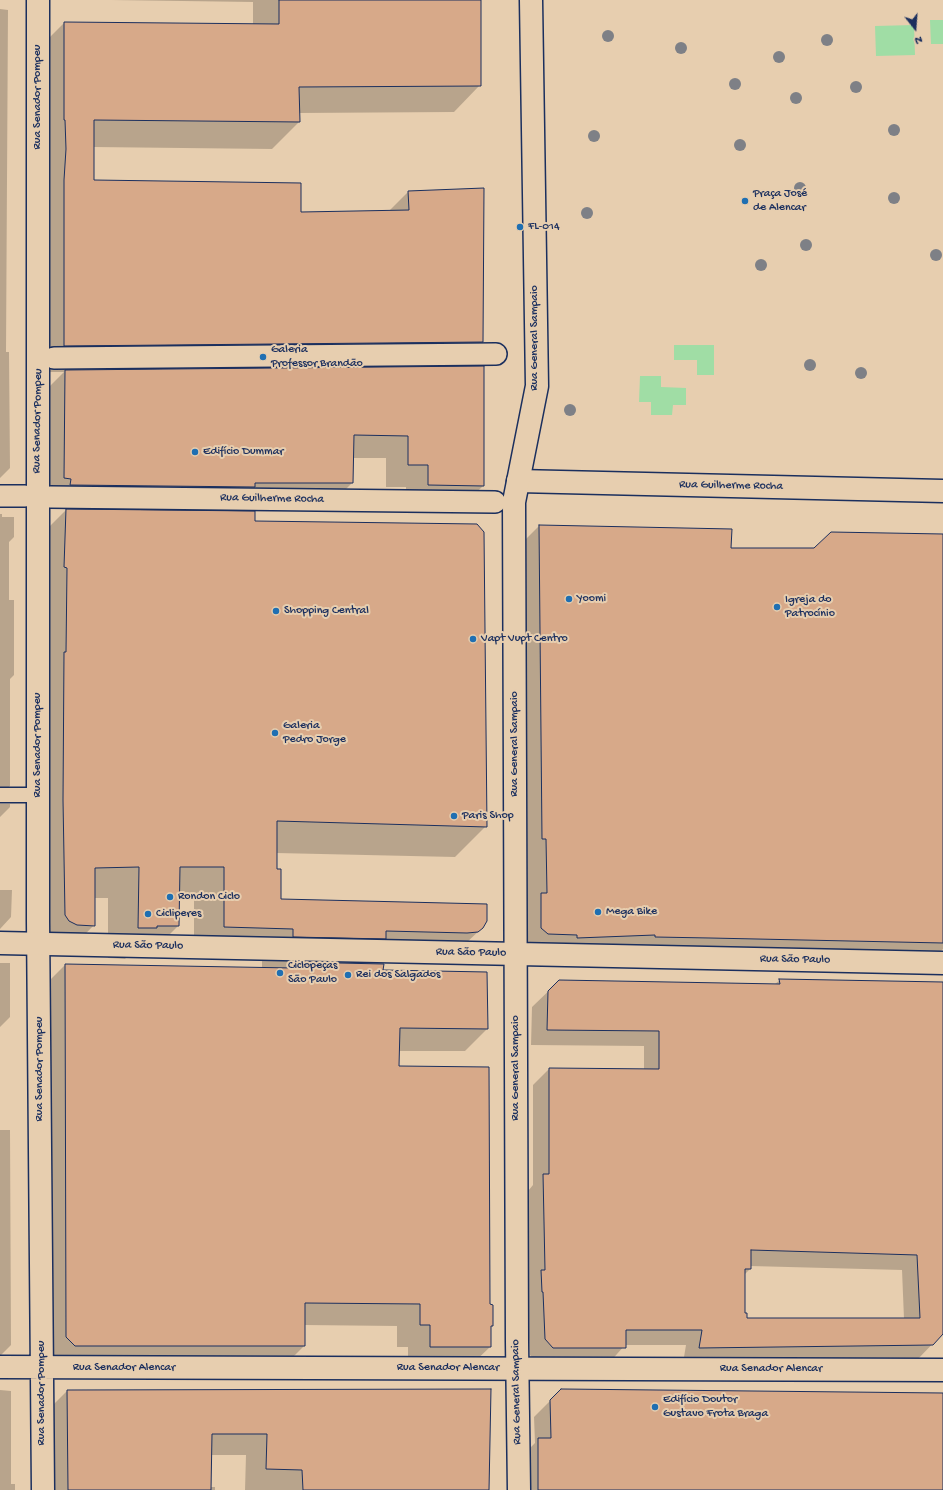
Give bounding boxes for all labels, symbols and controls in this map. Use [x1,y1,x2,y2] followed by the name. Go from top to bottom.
[895,8,935,48] north arrow
[913,33,924,46] text: N
[31,45,45,149] street label: Rua Senador Pompeu
[753,187,807,215] place label: Praça José de Alencar
[740,196,750,206] marker: Praça José de Alencar
[528,220,560,234] place label: FL-014
[515,222,525,232] marker: FL-014
[528,285,542,391] street label: Rua General Sampaio
[271,343,363,371] place label: Galeria Professor Brandão
[258,352,268,362] marker: Galeria Professor Brandão
[30,368,46,474] street label: Rua Senador Pompeu
[203,445,284,459] place label: Edifício Dummar
[190,447,200,457] marker: Edifício Dummar
[679,478,783,494] street label: Rua Guilherme Rocha
[220,491,324,507] street label: Rua Guilherme Rocha
[577,592,606,606] place label: Yoomi
[785,593,835,621] place label: Igreja do Patrocínio
[564,594,574,604] marker: Yoomi
[772,602,782,612] marker: Igreja do Patrocínio
[284,604,369,618] place label: Shopping Central
[271,606,281,616] marker: Shopping Central
[481,632,568,646] place label: Vapt Vupt Centro
[468,634,478,644] marker: Vapt Vupt Centro
[508,691,522,797] street label: Rua General Sampaio
[31,693,45,797] street label: Rua Senador Pompeu
[283,719,346,747] place label: Galeria Pedro Jorge
[270,728,280,738] marker: Galeria Pedro Jorge
[462,809,514,823] place label: Paris Shop
[449,811,459,821] marker: Paris Shop
[178,890,240,904] place label: Rondon Ciclo
[165,892,175,902] marker: Rondon Ciclo
[606,905,657,919] place label: Mega Bike
[156,907,201,921] place label: Cicliperes
[593,907,603,917] marker: Mega Bike
[143,909,153,919] marker: Cicliperes
[113,938,183,954] street label: Rua São Paulo
[436,945,506,961] street label: Rua São Paulo
[760,952,830,968] street label: Rua São Paulo
[288,959,337,987] place label: Ciclopeças São Paulo
[275,968,285,978] marker: Ciclopeças São Paulo
[356,968,440,982] place label: Rei dos Salgados
[343,970,353,980] marker: Rei dos Salgados
[509,1015,523,1121] street label: Rua General Sampaio
[33,1017,47,1121] street label: Rua Senador Pompeu
[509,1339,525,1445] street label: Rua General Sampaio
[35,1341,49,1445] street label: Rua Senador Pompeu
[73,1361,175,1375] street label: Rua Senador Alencar
[397,1361,499,1375] street label: Rua Senador Alencar
[720,1362,822,1376] street label: Rua Senador Alencar
[663,1393,768,1421] place label: Edifício Doutor Gustavo Frota Braga
[650,1402,660,1412] marker: Edifício Doutor Gustavo Frota Braga

